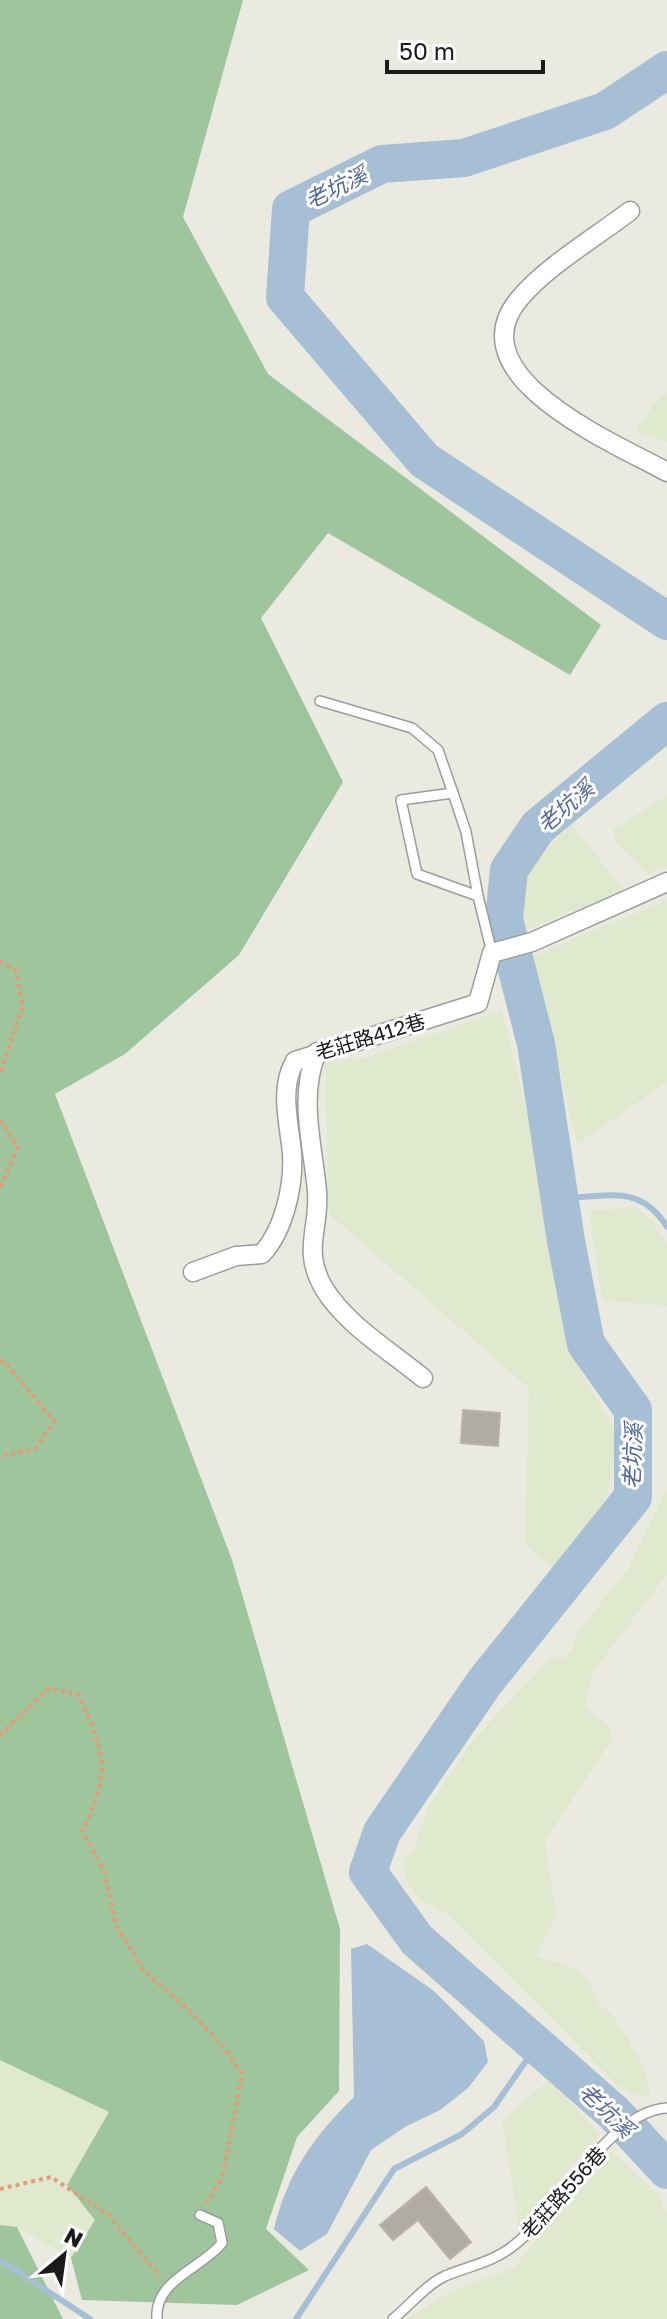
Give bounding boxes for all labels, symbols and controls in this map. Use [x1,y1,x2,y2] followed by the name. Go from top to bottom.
[387,24,543,74] scale bar
[399,36,455,65] text: 50 m
[300,159,374,214] water label: 老坑溪
[531,772,601,838] water label: 老坑溪
[312,1008,428,1064] street label: 老莊路412巷
[617,1420,647,1489] water label: 老坑溪
[574,2077,642,2145] water label: 老坑溪
[516,2141,610,2243] street label: 老莊路556巷
[24,2215,104,2295] north arrow
[60,2221,88,2253] text: N

